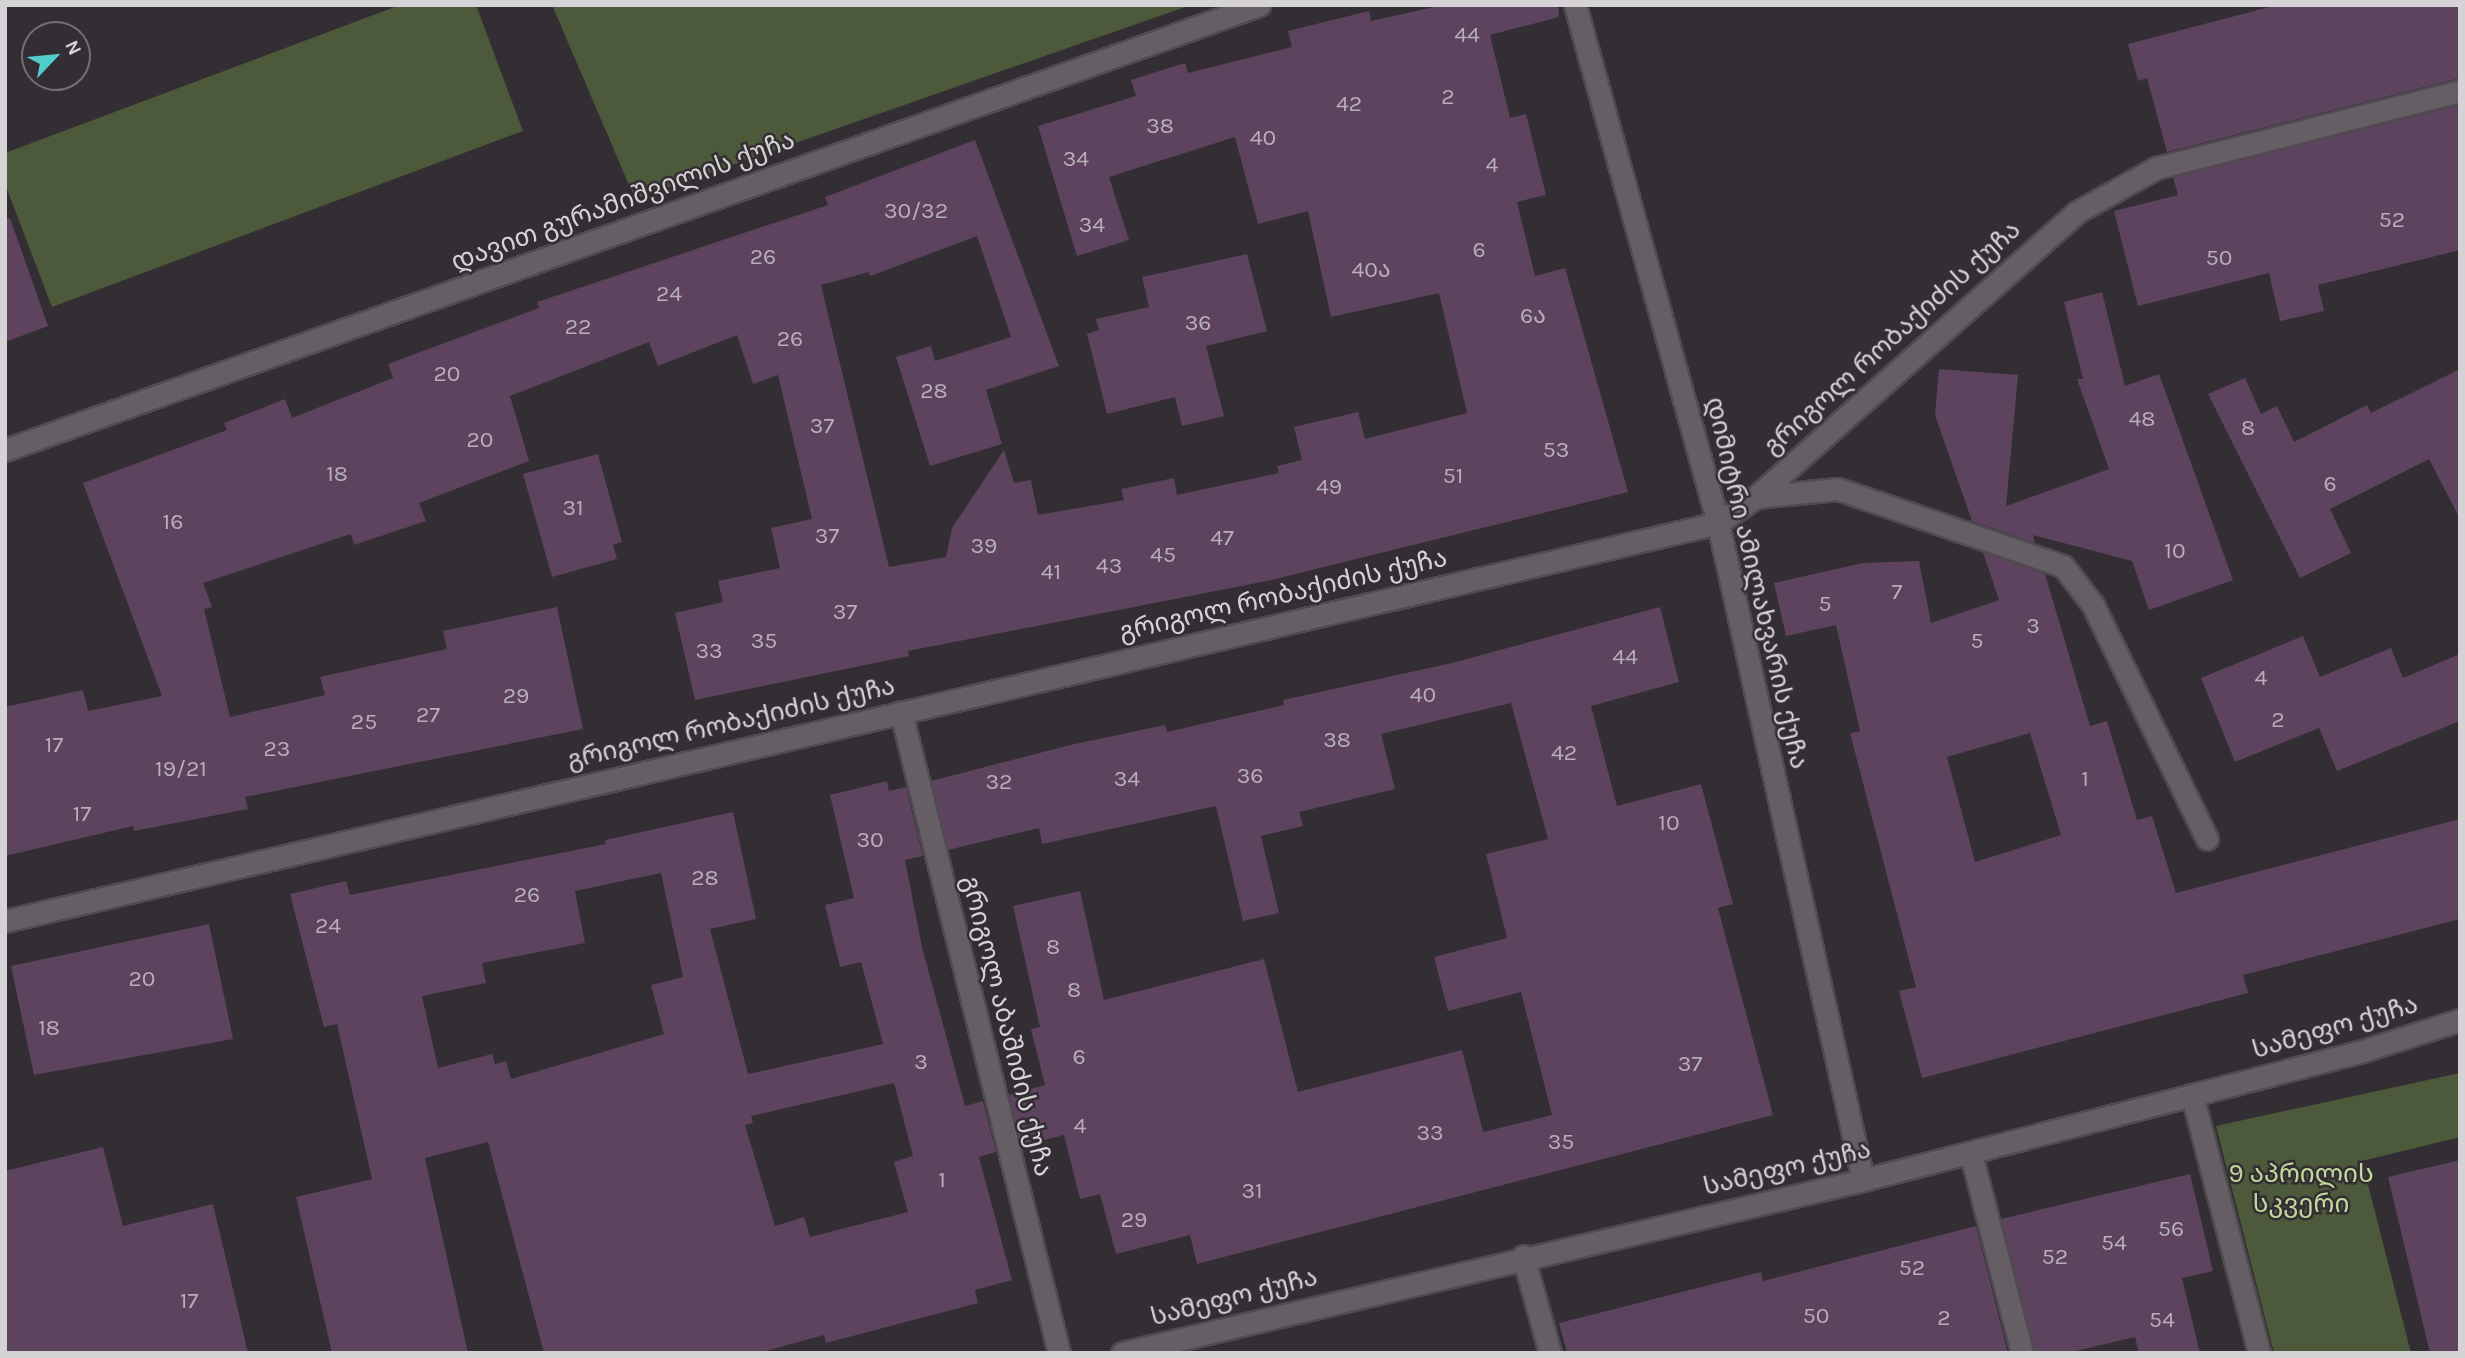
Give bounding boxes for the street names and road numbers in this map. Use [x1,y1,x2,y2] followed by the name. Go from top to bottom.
[447,124,799,278] street label: დავით გურამიშვილის ქუჩა
[1757,214,2027,462] street label: გრიგოლ რობაქიძის ქუჩა
[1699,394,1815,772] street label: დიმიტრი ამილახვარის ქუჩა
[1116,542,1450,648] street label: გრიგოლ რობაქიძის ქუჩა
[564,670,898,776] street label: გრიგოლ რობაქიძის ქუჩა
[954,872,1060,1180] street label: გრიგოლ აბაშიძის ქუჩა
[2249,988,2421,1066] street label: სამეფო ქუჩა
[1700,1134,1874,1202] street label: სამეფო ქუჩა
[1147,1261,1321,1333] street label: სამეფო ქუჩა

